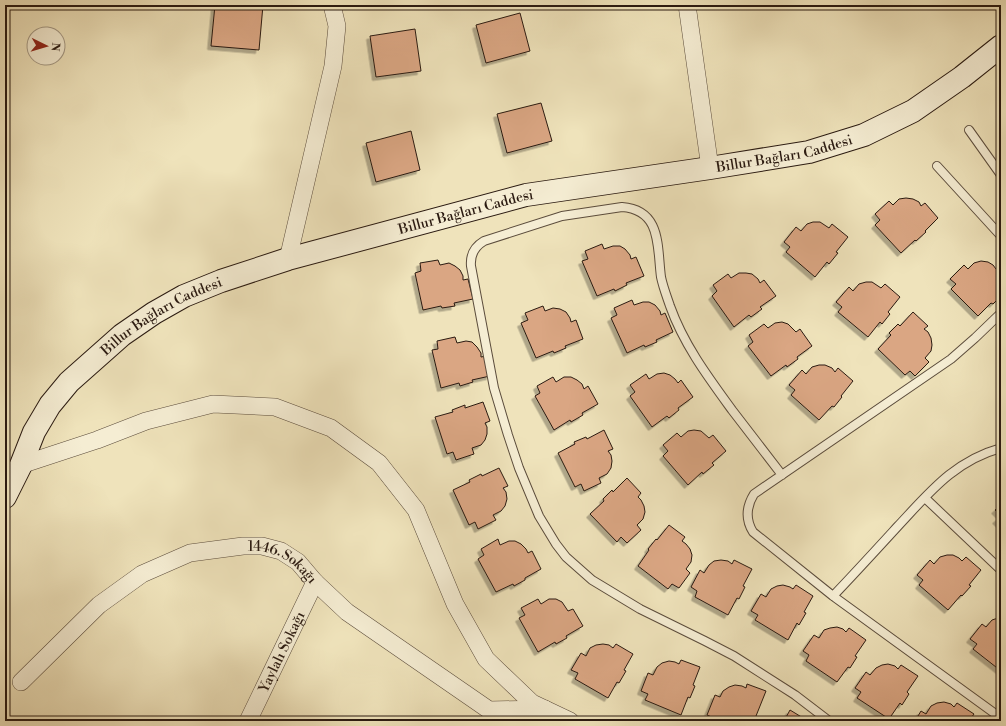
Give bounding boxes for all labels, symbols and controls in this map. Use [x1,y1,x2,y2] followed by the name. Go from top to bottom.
[26,26,66,66] north arrow
[48,42,62,52] text: N
[714,131,855,177] street label: Billur Bağları Caddesi
[395,186,535,239] street label: Billur Bağları Caddesi
[97,273,225,360] street label: Billur Bağları Caddesi
[248,538,321,588] street label: 1446. Sokağı
[255,608,310,696] street label: Yaylalı Sokağı

